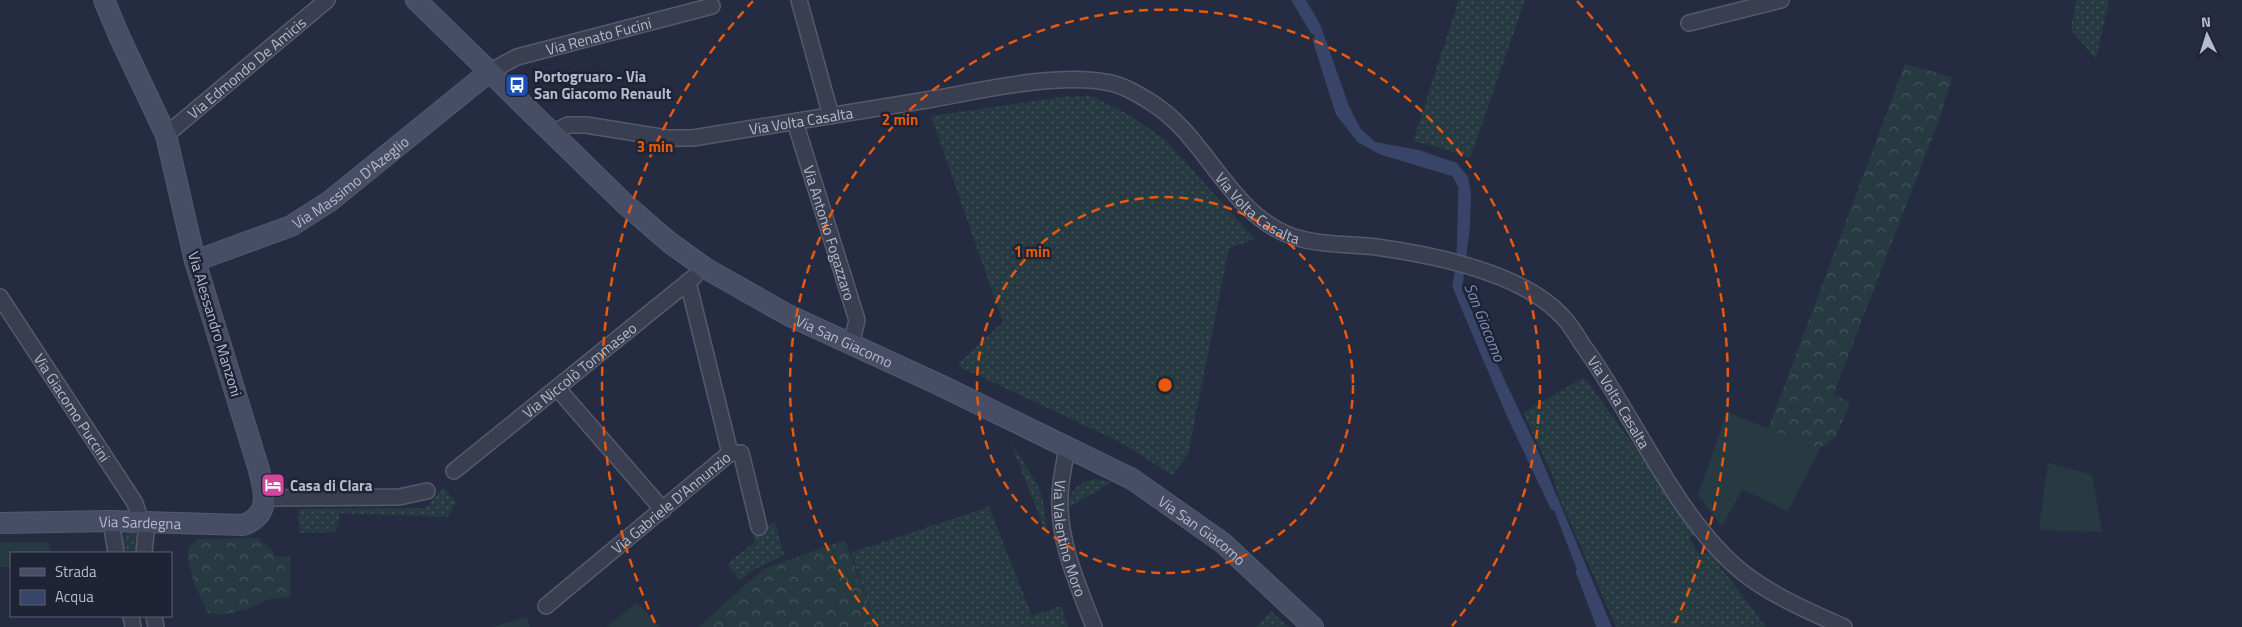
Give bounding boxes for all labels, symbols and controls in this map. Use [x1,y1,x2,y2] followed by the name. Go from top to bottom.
[2182,10,2232,60] north arrow
[182,11,311,124] street label: Via Edmondo De Amicis
[543,11,654,61] street label: Via Renato Fucini
[2200,11,2212,32] text: N
[534,65,672,105] place label: Portogruaro - Via San Giacomo Renault
[504,72,530,98] bus stop icon: Portogruaro - Via San Giacomo Renault
[747,101,855,140] street label: Via Volta Casalta
[882,108,918,131] text: 2 min
[287,130,414,234] street label: Via Massimo D'Azeglio
[637,135,673,158] text: 3 min
[798,162,862,303] street label: Via Antonio Fogazzaro
[1210,167,1303,250] street label: Via Volta Casalta
[1014,240,1050,263] text: 1 min
[182,249,248,399] street label: Via Alessandro Manzoni
[1458,279,1512,366] water label: San Giacomo
[792,309,897,373] street label: Via San Giacomo
[517,316,641,423] street label: Via Niccolò Tommaseo
[28,349,116,466] street label: Via Giacomo Puccini
[1582,351,1656,453] street label: Via Volta Casalta
[1156,376,1174,394] centre of rings
[606,446,735,559] street label: Via Gabriele D'Annunzio
[260,472,286,498] hotel icon: Casa di Clara
[290,474,373,497] place label: Casa di Clara
[1048,479,1093,600] street label: Via Valentino Moro
[1154,489,1251,571] street label: Via San Giacomo
[99,510,182,535] street label: Via Sardegna
[10,552,172,617] legend
[55,560,97,583] text: Strada
[55,585,94,608] text: Acqua

